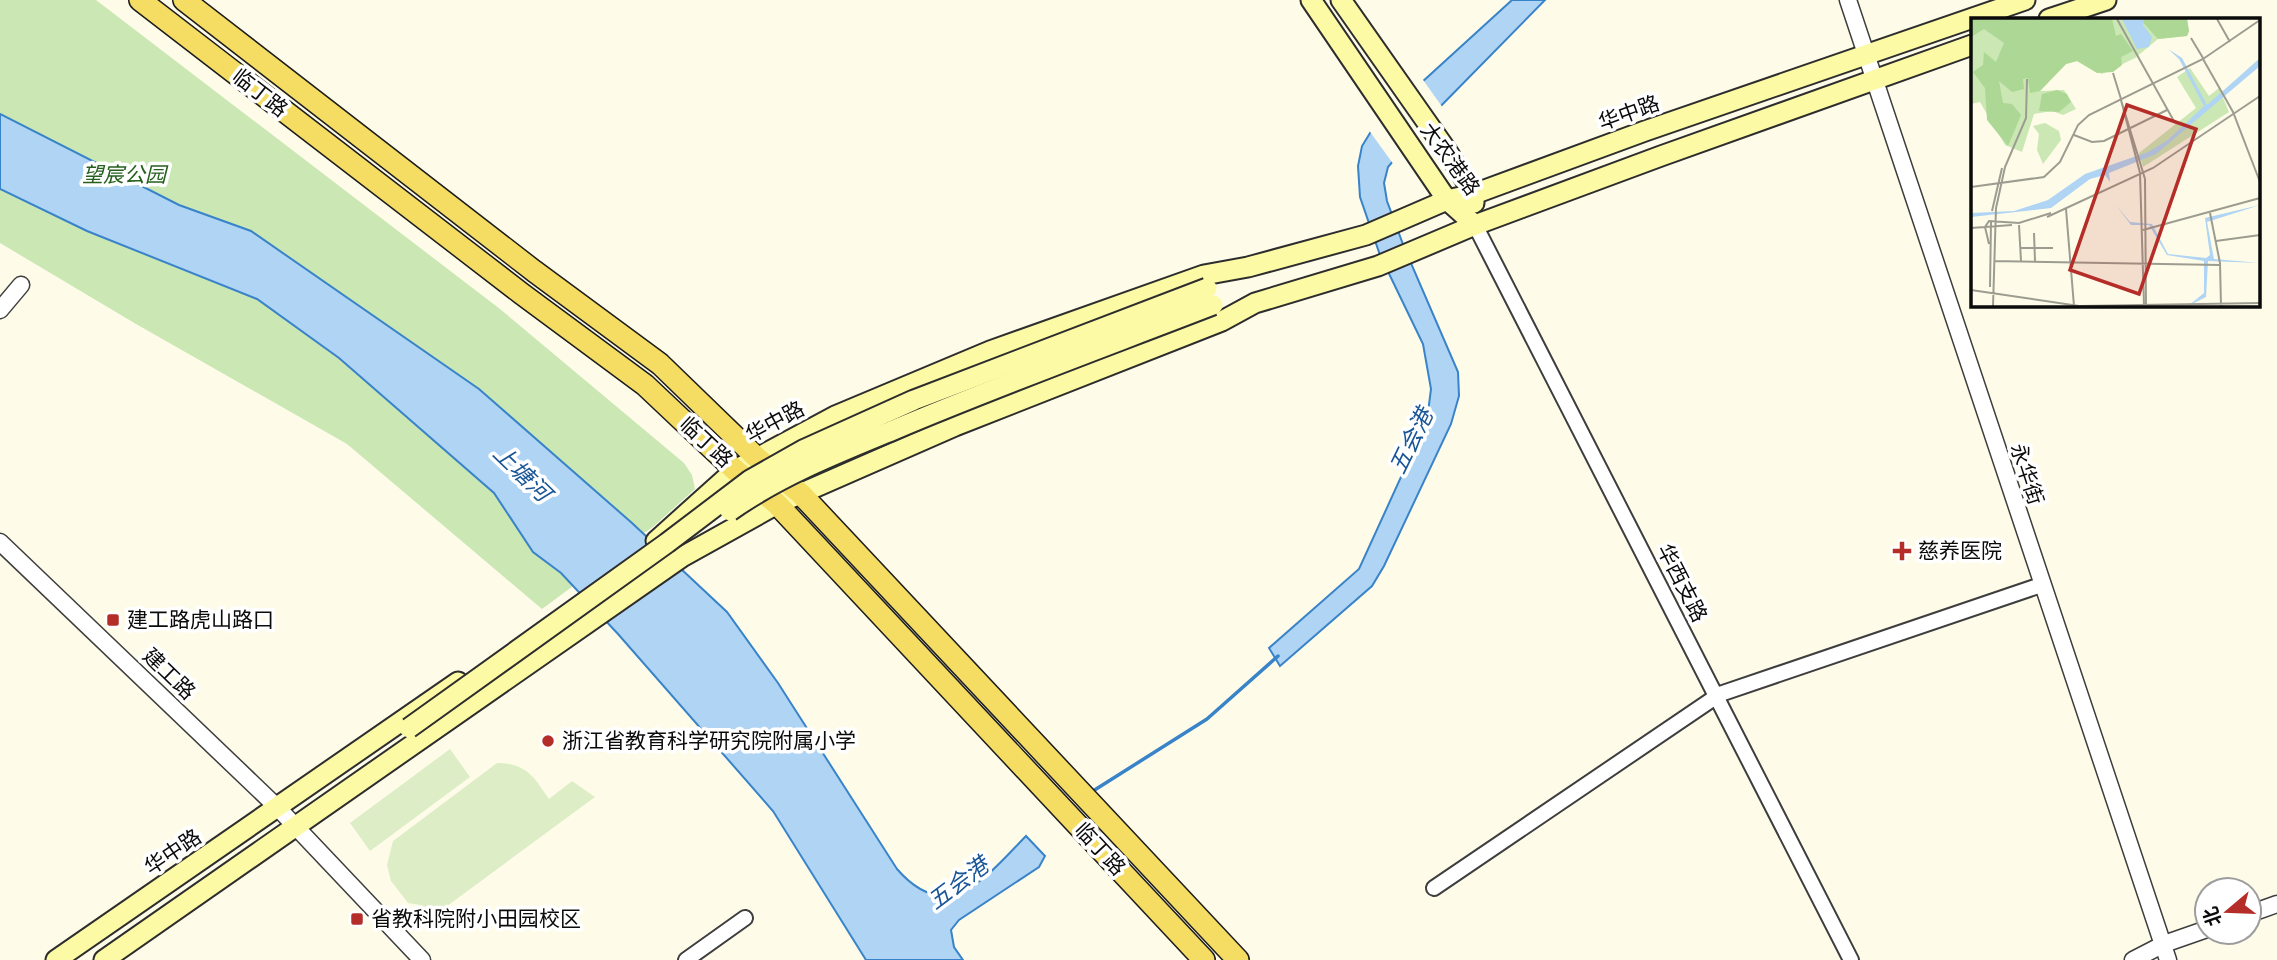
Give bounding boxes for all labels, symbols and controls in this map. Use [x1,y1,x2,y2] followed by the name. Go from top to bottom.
[1971,18,2260,306] inset map
[227,63,293,123] street label: 临丁路
[1595,90,1663,136] street label: 华中路
[1415,117,1485,201] street label: 大农港路
[82,162,169,188] park label: 望宸公园
[741,396,809,448] street label: 华中路
[1383,401,1440,478] water label: 五会港
[674,411,738,473] street label: 临丁路
[487,439,559,510] water label: 上塘河
[2005,440,2049,508] street label: 永华街
[1918,538,2002,564] place label: 慈养医院
[1651,540,1713,626] street label: 华西支路
[1892,541,1912,561] marker: 慈养医院
[127,607,274,633] place label: 建工路虎山路口
[105,612,121,628] marker: 建工路虎山路口
[137,643,201,705] street label: 建工路
[562,728,856,754] place label: 浙江省教育科学研究院附属小学
[540,733,556,749] marker: 浙江省教育科学研究院附属小学
[1069,817,1131,881] street label: 临丁路
[140,824,206,880] street label: 华中路
[922,849,996,915] water label: 五会港
[2193,876,2263,946] north arrow
[2198,904,2226,929] text: 北
[371,906,581,932] place label: 省教科院附小田园校区
[349,911,365,927] marker: 省教科院附小田园校区

